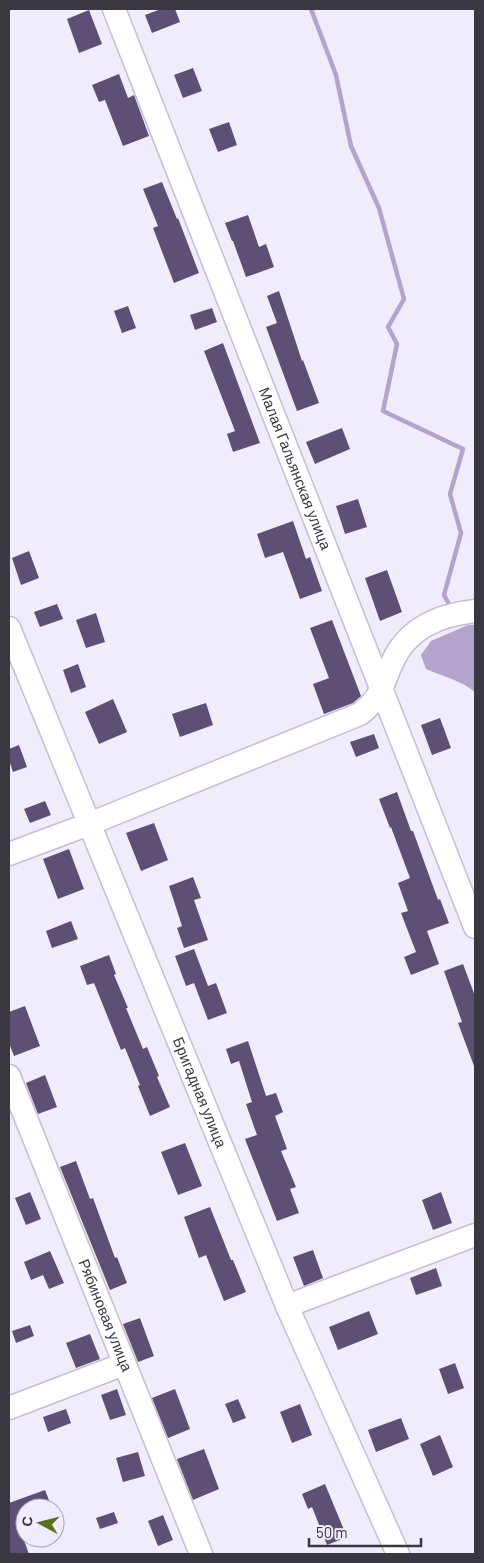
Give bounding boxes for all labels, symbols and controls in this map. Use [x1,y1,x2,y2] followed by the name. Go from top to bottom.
[256,385,336,553] street label: Малая Гальянская улица
[170,1034,231,1151] street label: Бригадная улица
[75,1256,137,1375] street label: Рябиновая улица
[15,1498,65,1548] north arrow
[18,1515,36,1527] text: С
[309,1516,422,1548] scale bar
[316,1523,348,1541] text: 50 m

